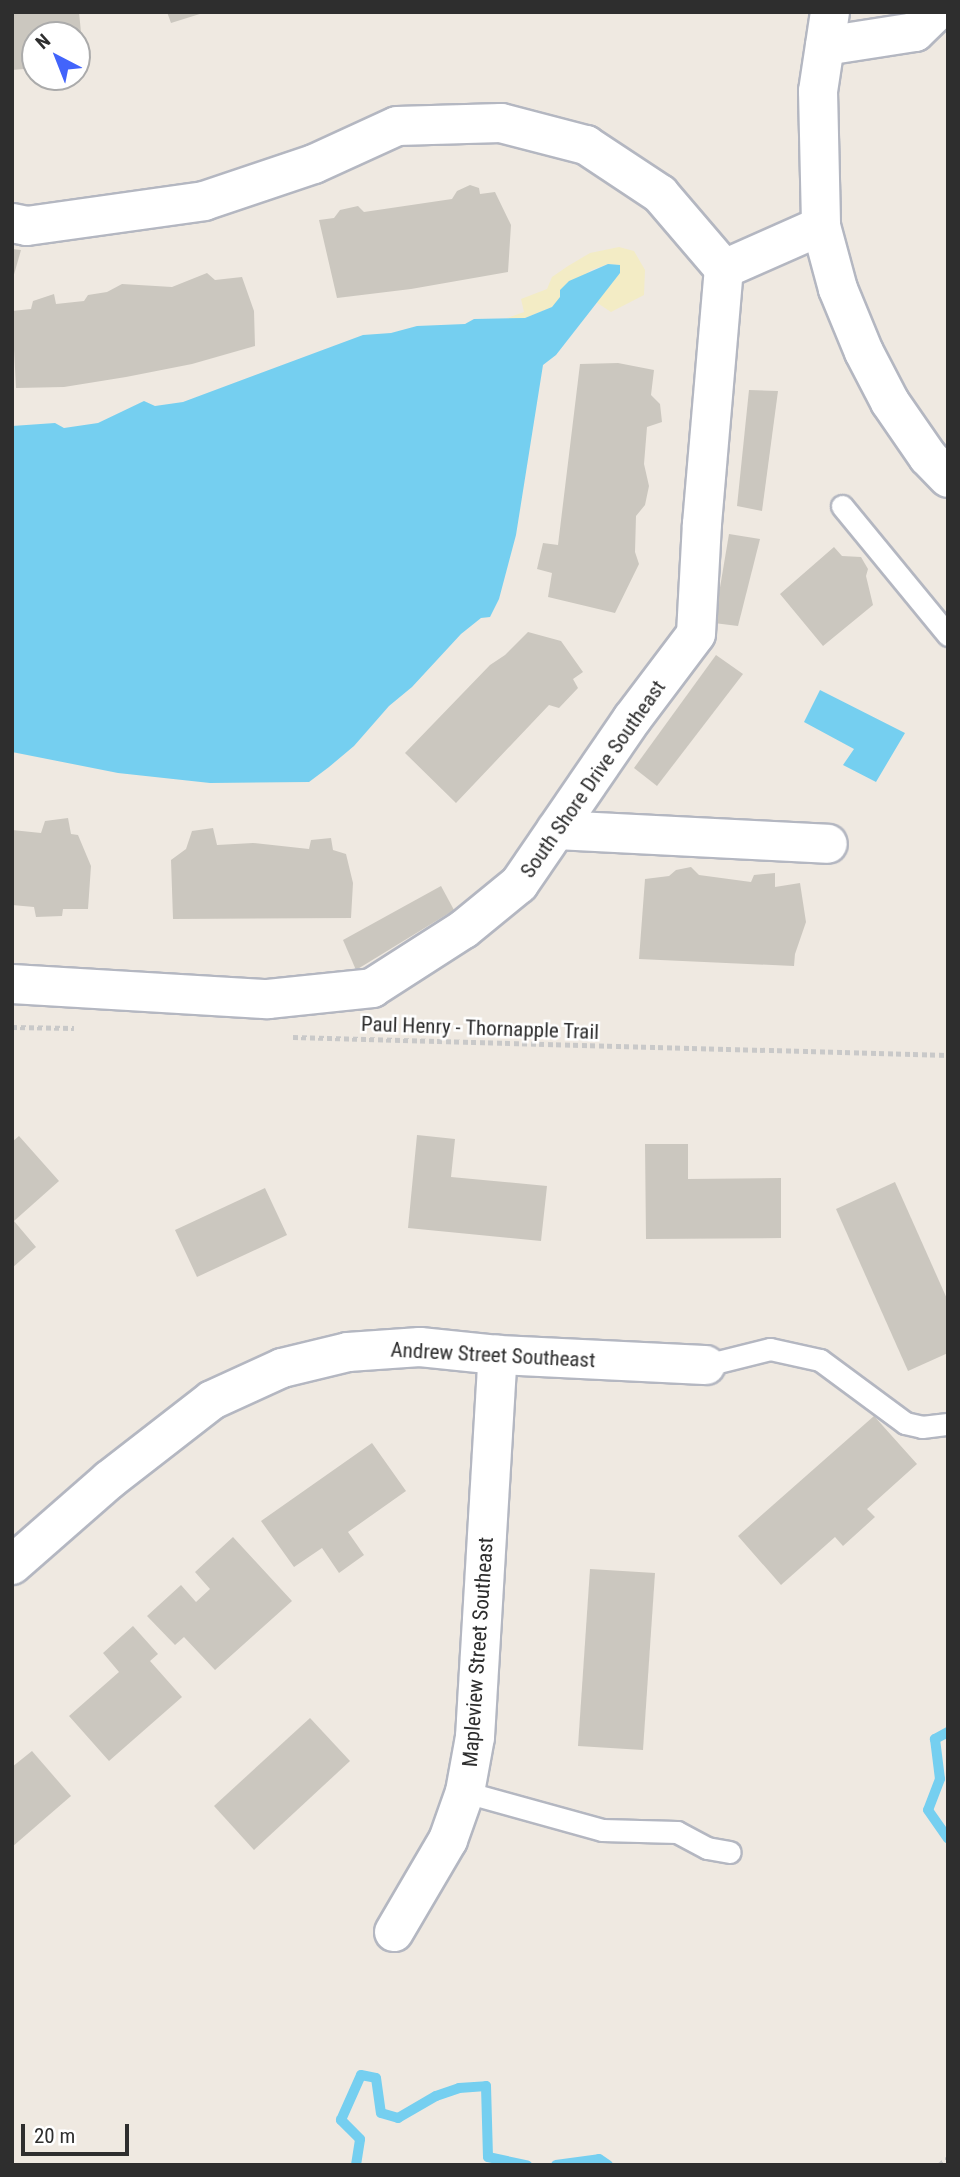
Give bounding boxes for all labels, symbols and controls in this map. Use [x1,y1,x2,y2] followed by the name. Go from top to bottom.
[21,21,91,91] north arrow
[31,29,55,54] text: N
[515,675,671,883] street label: South Shore Drive Southeast
[360,1011,600,1045] street label: Paul Henry - Thornapple Trail
[390,1337,596,1373] street label: Andrew Street Southeast
[457,1536,499,1768] street label: Mapleview Street Southeast
[24,2110,133,2154] scale bar
[34,2124,75,2148] text: 20 m

